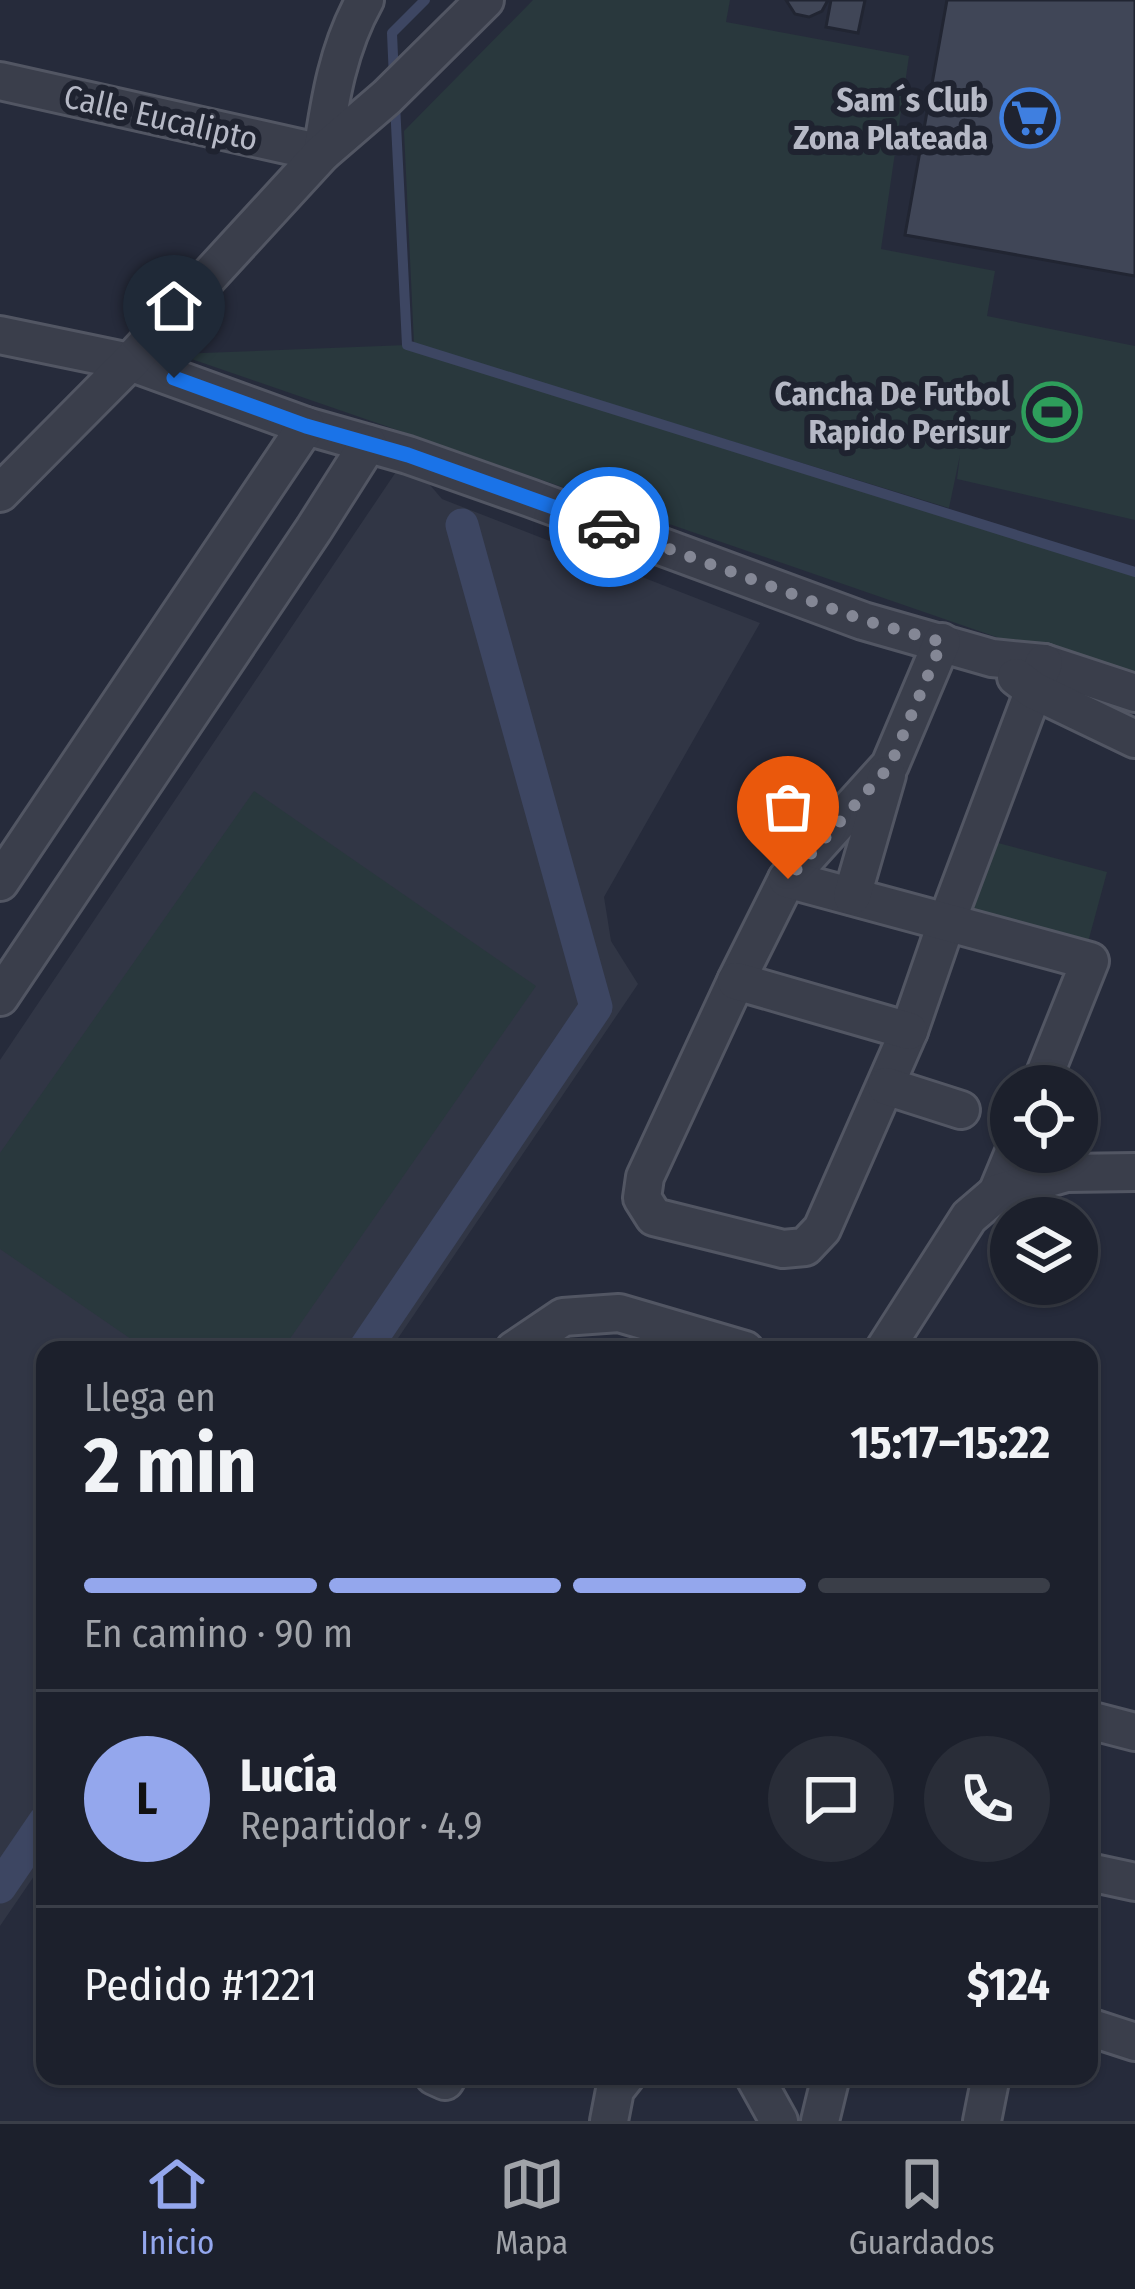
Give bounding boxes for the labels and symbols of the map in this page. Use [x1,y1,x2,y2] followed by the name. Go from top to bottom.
[60,76,262,160] street label: Calle Eucalipto
[793,80,988,158] place label: Sam´s Club Zona Plateada
[999,87,1061,149] supermarket icon: Sam´s Club Zona Plateada
[123,255,225,378] pin
[775,374,1011,452] place label: Cancha De Futbol Rapido Perisur
[1021,381,1083,443] sports icon: Cancha De Futbol Rapido Perisur
[549,467,669,587] courier
[737,756,839,879] pin

